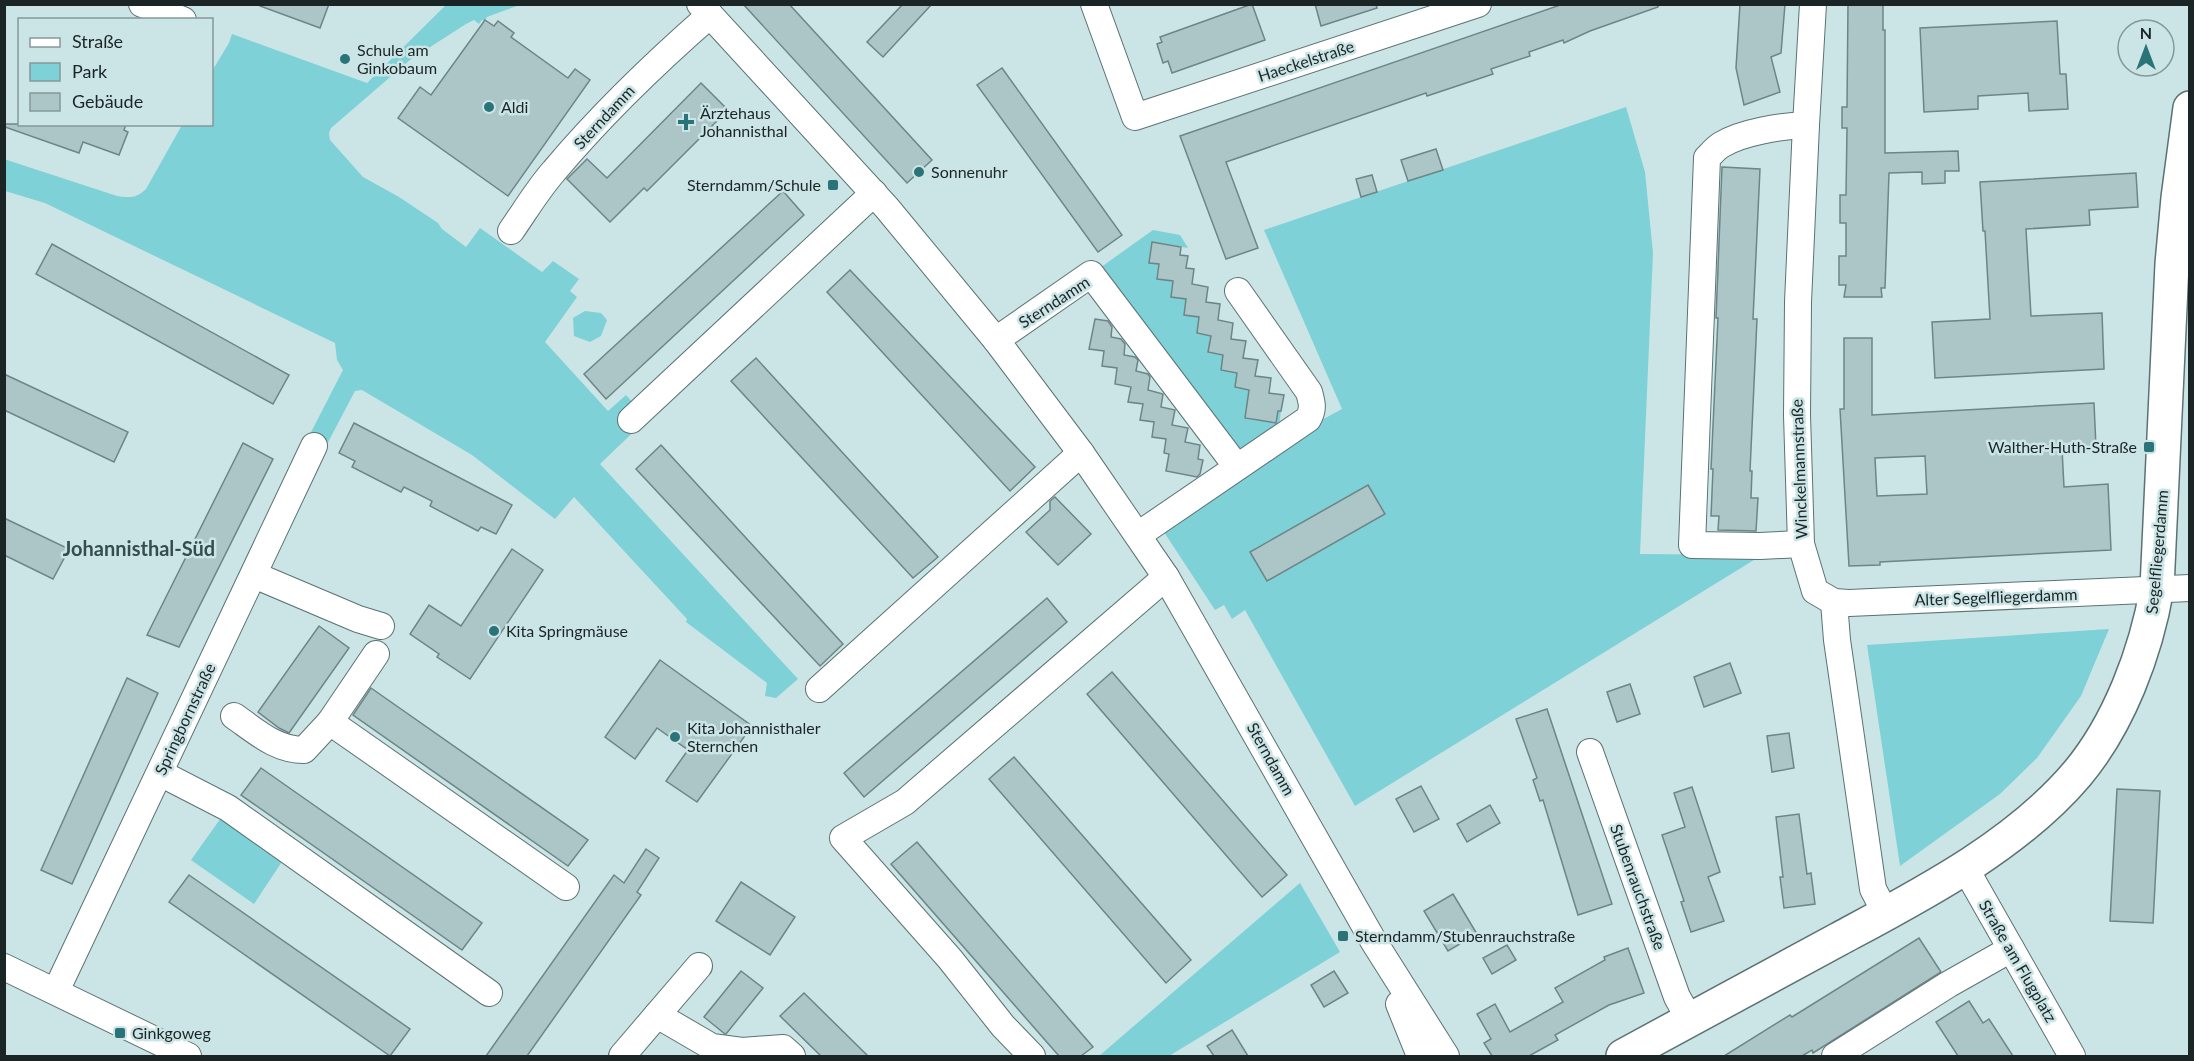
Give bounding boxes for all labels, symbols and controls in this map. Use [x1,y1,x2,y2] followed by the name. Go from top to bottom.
[18,18,213,126] legend
[2116,18,2176,78] north arrow
[2140,23,2152,42] text: N
[72,30,123,52] text: Straße
[1255,36,1356,85] street label: Haeckelstraße
[357,40,437,77] place label: Schule am Ginkobaum
[338,52,352,66] marker: Schule am Ginkobaum
[72,60,108,82] text: Park
[569,81,638,153] street label: Sterndamm
[72,90,143,112] text: Gebäude
[501,97,528,116] place label: Aldi
[482,100,496,114] marker: Aldi
[700,103,787,140] place label: Ärztehaus Johannisthal
[677,113,695,131] marker: Ärztehaus Johannisthal
[931,162,1008,181] place label: Sonnenuhr
[912,165,926,179] marker: Sonnenuhr
[687,175,821,194] place label: Sterndamm/Schule
[826,178,840,192] marker: Sterndamm/Schule
[1015,272,1093,331] street label: Sterndamm
[1787,399,1810,539] street label: Winckelmannstraße
[1988,437,2137,456] place label: Walther-Huth-Straße
[2142,440,2156,454] marker: Walther-Huth-Straße
[2142,489,2171,615] street label: Segelfliegerdamm
[63,536,215,560] district label: Johannisthal-Süd
[1914,584,2078,609] street label: Alter Segelfliegerdamm
[506,621,628,640] place label: Kita Springmäuse
[487,624,501,638] marker: Kita Springmäuse
[150,660,219,778] street label: Springbornstraße
[687,718,821,755] place label: Kita Johannisthaler Sternchen
[1244,719,1299,799] street label: Sterndamm
[668,730,682,744] marker: Kita Johannisthaler Sternchen
[1607,821,1670,952] street label: Stubenrauchstraße
[1976,896,2061,1025] street label: Straße am Flugplatz
[1355,926,1575,945] place label: Sterndamm/Stubenrauchstraße
[1336,929,1350,943] marker: Sterndamm/Stubenrauchstraße
[132,1023,211,1042] place label: Ginkgoweg
[113,1026,127,1040] marker: Ginkgoweg

